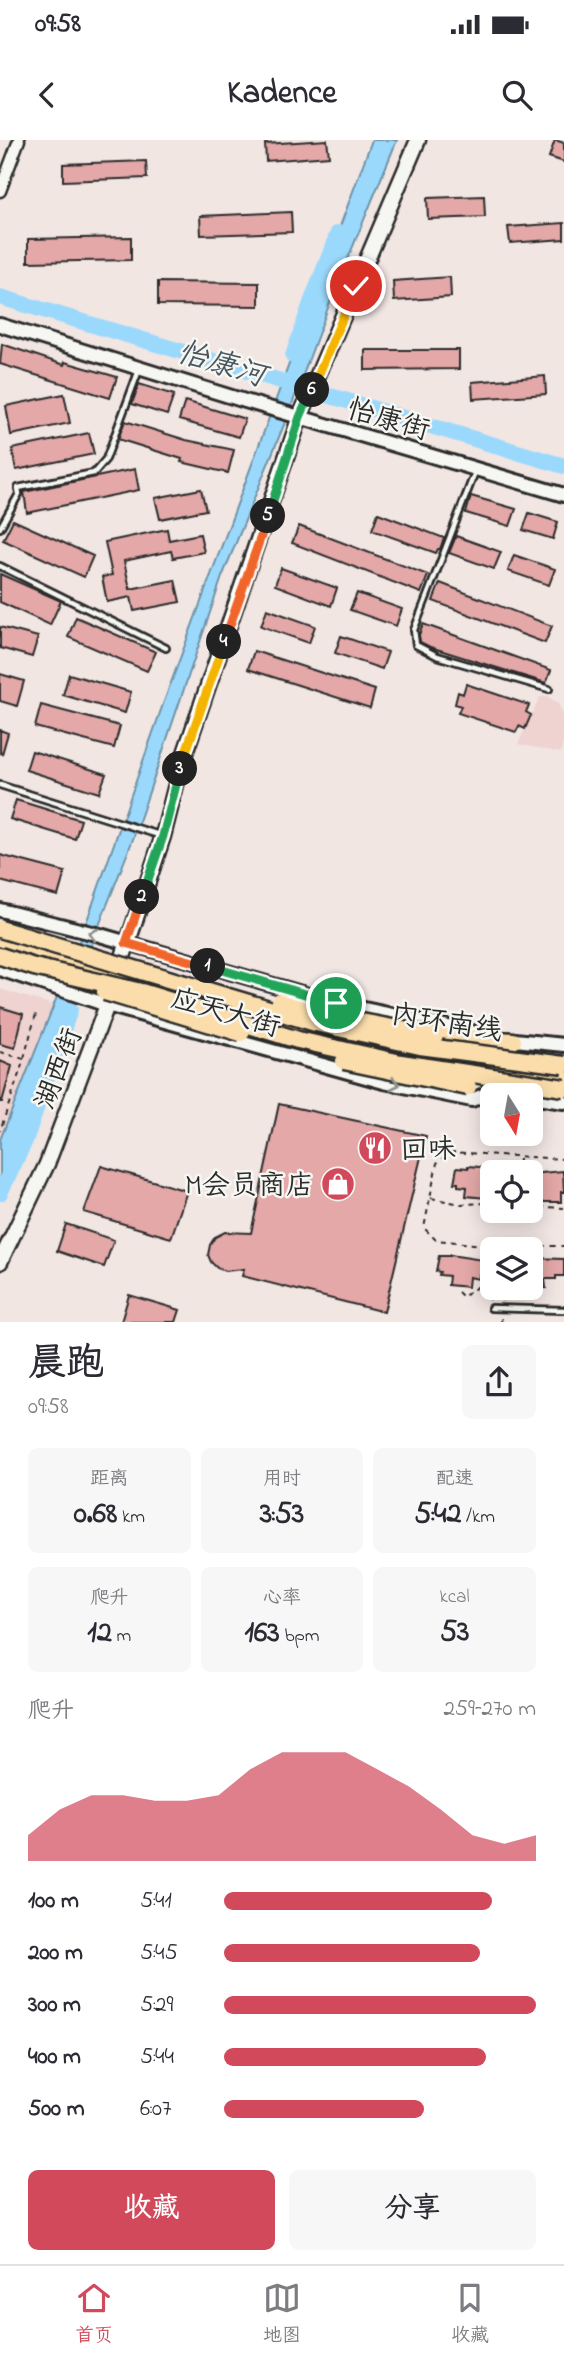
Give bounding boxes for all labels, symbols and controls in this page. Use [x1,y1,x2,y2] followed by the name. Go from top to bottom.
[35,6,81,44] text: 09:58
[227,71,337,118] text: Kadence
[28,76,66,114] icon: back
[498,76,536,114] icon: search
[326,256,386,316] pin
[337,267,375,305] icon: check
[172,332,275,402] water label: 怡康河
[294,372,330,408] pin: 6
[307,376,316,403] text: 6
[342,390,434,453] street label: 怡康街
[250,498,286,534] pin: 5
[262,502,273,529] text: 5
[206,624,242,660] pin: 4
[220,628,227,655] text: 4
[162,752,198,786] pin: 3
[176,755,183,782] text: 3
[124,880,160,914] pin: 2
[137,883,146,910] text: 2
[87,927,99,942] one-way arrow
[190,948,226,984] pin: 1
[204,952,211,979] text: 1
[306,973,366,1033] pin
[166,979,285,1050] street label: 应天大街
[317,984,355,1022] icon: arrive
[388,995,505,1053] street label: 内环南线
[26,1023,94,1116] street label: 湖西街
[389,1076,401,1091] one-way arrow
[480,1083,542,1146] north arrow
[480,1083,543,1300] map controls
[356,1129,394,1167] restaurant icon: 回味
[400,1131,456,1172] place label: 回味
[480,1160,543,1223] button: locate
[319,1165,357,1203] shop icon: M会员商店
[185,1167,314,1208] place label: M会员商店
[480,1237,543,1300] button: layers
[28,1337,104,1393] text: 晨跑
[462,1345,536,1419] button: share
[28,1391,69,1424] text: 09:58
[90,1466,128,1493] text: 距离
[263,1466,301,1493] text: 用时
[436,1466,474,1493] text: 配速
[74,1493,117,1537] text: 0.68
[260,1493,304,1537] text: 3:53
[414,1493,461,1537] text: 5:42
[117,1504,145,1531] text: km
[461,1504,495,1531] text: /km
[440,1584,470,1611] text: kcal
[90,1585,128,1612] text: 爬升
[263,1585,301,1612] text: 心率
[440,1611,469,1655] text: 53
[87,1612,112,1656] text: 12
[244,1612,280,1656] text: 163
[112,1623,131,1650] text: m
[280,1623,320,1650] text: bpm
[443,1693,536,1726] text: 259–270 m
[28,1695,74,1728] text: 爬升
[28,1885,79,1918] text: 100 m
[140,1885,172,1918] text: 5:41
[28,1937,83,1970] text: 200 m
[140,1937,178,1970] text: 5:45
[28,1989,81,2022] text: 300 m
[140,1989,173,2022] text: 5:29
[28,2041,81,2074] text: 400 m
[140,2041,174,2074] text: 5:44
[28,2093,85,2126] text: 500 m
[140,2093,172,2126] text: 6:07
[28,2170,275,2250] button: 收藏
[289,2170,536,2250] button: 分享
[75,2279,113,2350] tab: 首页
[263,2279,301,2350] tab: 地图
[451,2279,489,2350] tab: 收藏

